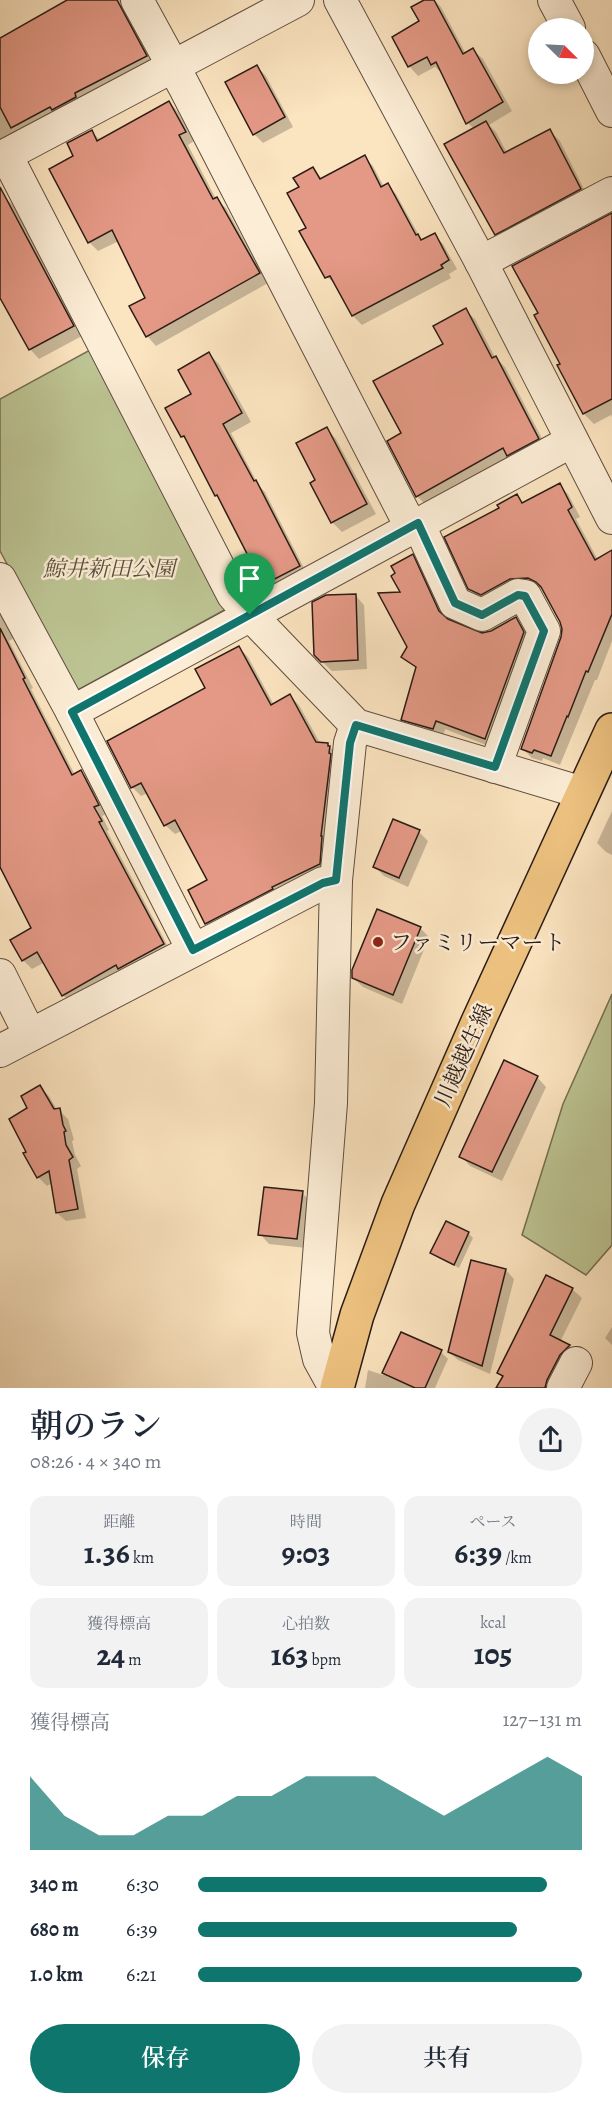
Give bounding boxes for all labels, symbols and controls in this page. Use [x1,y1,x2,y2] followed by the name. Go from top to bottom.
[528,18,594,84] north arrow
[528,18,594,84] map controls
[224,553,275,615] pin
[43,554,178,584] park label: 鯨井新田公園
[233,562,266,595] icon: arrive
[390,928,566,958] place label: ファミリーマート
[371,935,385,949] marker: ファミリーマート
[428,999,500,1112] street label: 川越越生線
[30,1403,162,1448] text: 朝のラン
[519,1408,582,1471] button: share
[30,1448,161,1475] text: 08:26 · 4 × 340 m
[103,1511,135,1533] text: 距離
[290,1511,322,1533] text: 時間
[469,1511,517,1533] text: ペース
[84,1533,130,1573] text: 1.36
[281,1533,331,1573] text: 9:03
[454,1533,502,1573] text: 6:39
[130,1547,154,1569] text: km
[502,1547,532,1569] text: /km
[480,1612,506,1634] text: kcal
[87,1613,151,1635] text: 獲得標高
[282,1613,330,1635] text: 心拍数
[474,1634,512,1674] text: 105
[96,1635,125,1675] text: 24
[271,1635,308,1675] text: 163
[125,1649,142,1671] text: m
[308,1649,341,1671] text: bpm
[503,1706,582,1733] text: 127–131 m
[30,1709,110,1736] text: 獲得標高
[30,1871,78,1898] text: 340 m
[126,1871,159,1898] text: 6:30
[30,1916,79,1943] text: 680 m
[126,1916,157,1943] text: 6:39
[30,1961,83,1988] text: 1.0 km
[126,1961,156,1988] text: 6:21
[30,2024,300,2093] button: 保存
[312,2024,582,2093] button: 共有

